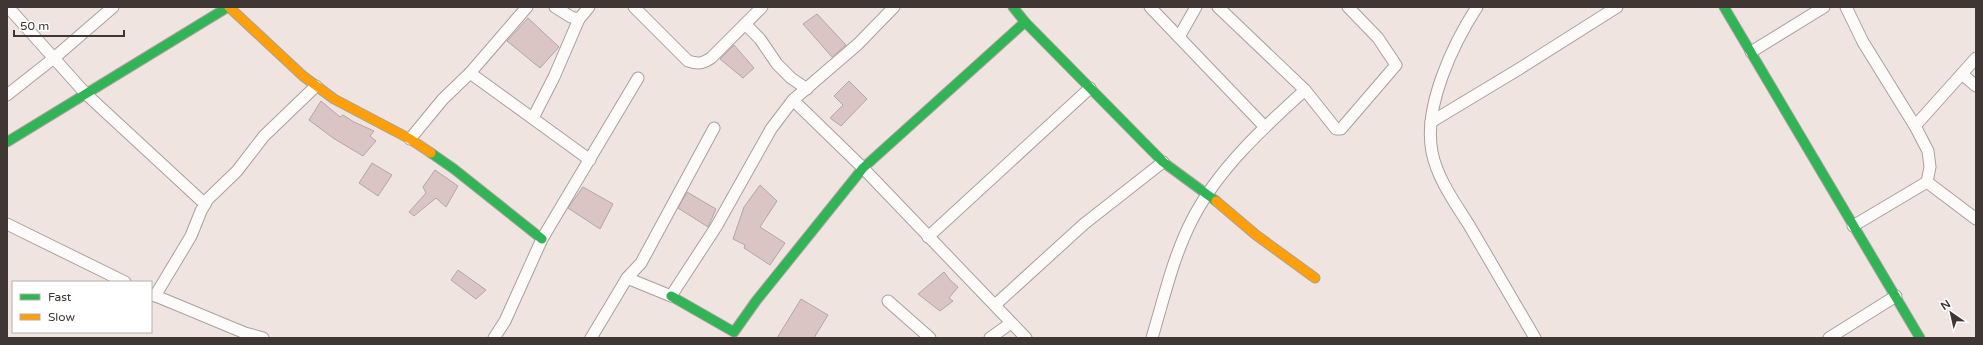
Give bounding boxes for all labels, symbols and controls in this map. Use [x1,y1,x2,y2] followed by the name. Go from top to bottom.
[14,12,124,38] scale bar
[20,19,49,33] text: 50 m
[12,281,152,333] legend
[48,290,72,304] text: Fast
[1931,293,1971,333] north arrow
[1938,297,1953,313] text: N
[48,310,75,324] text: Slow

